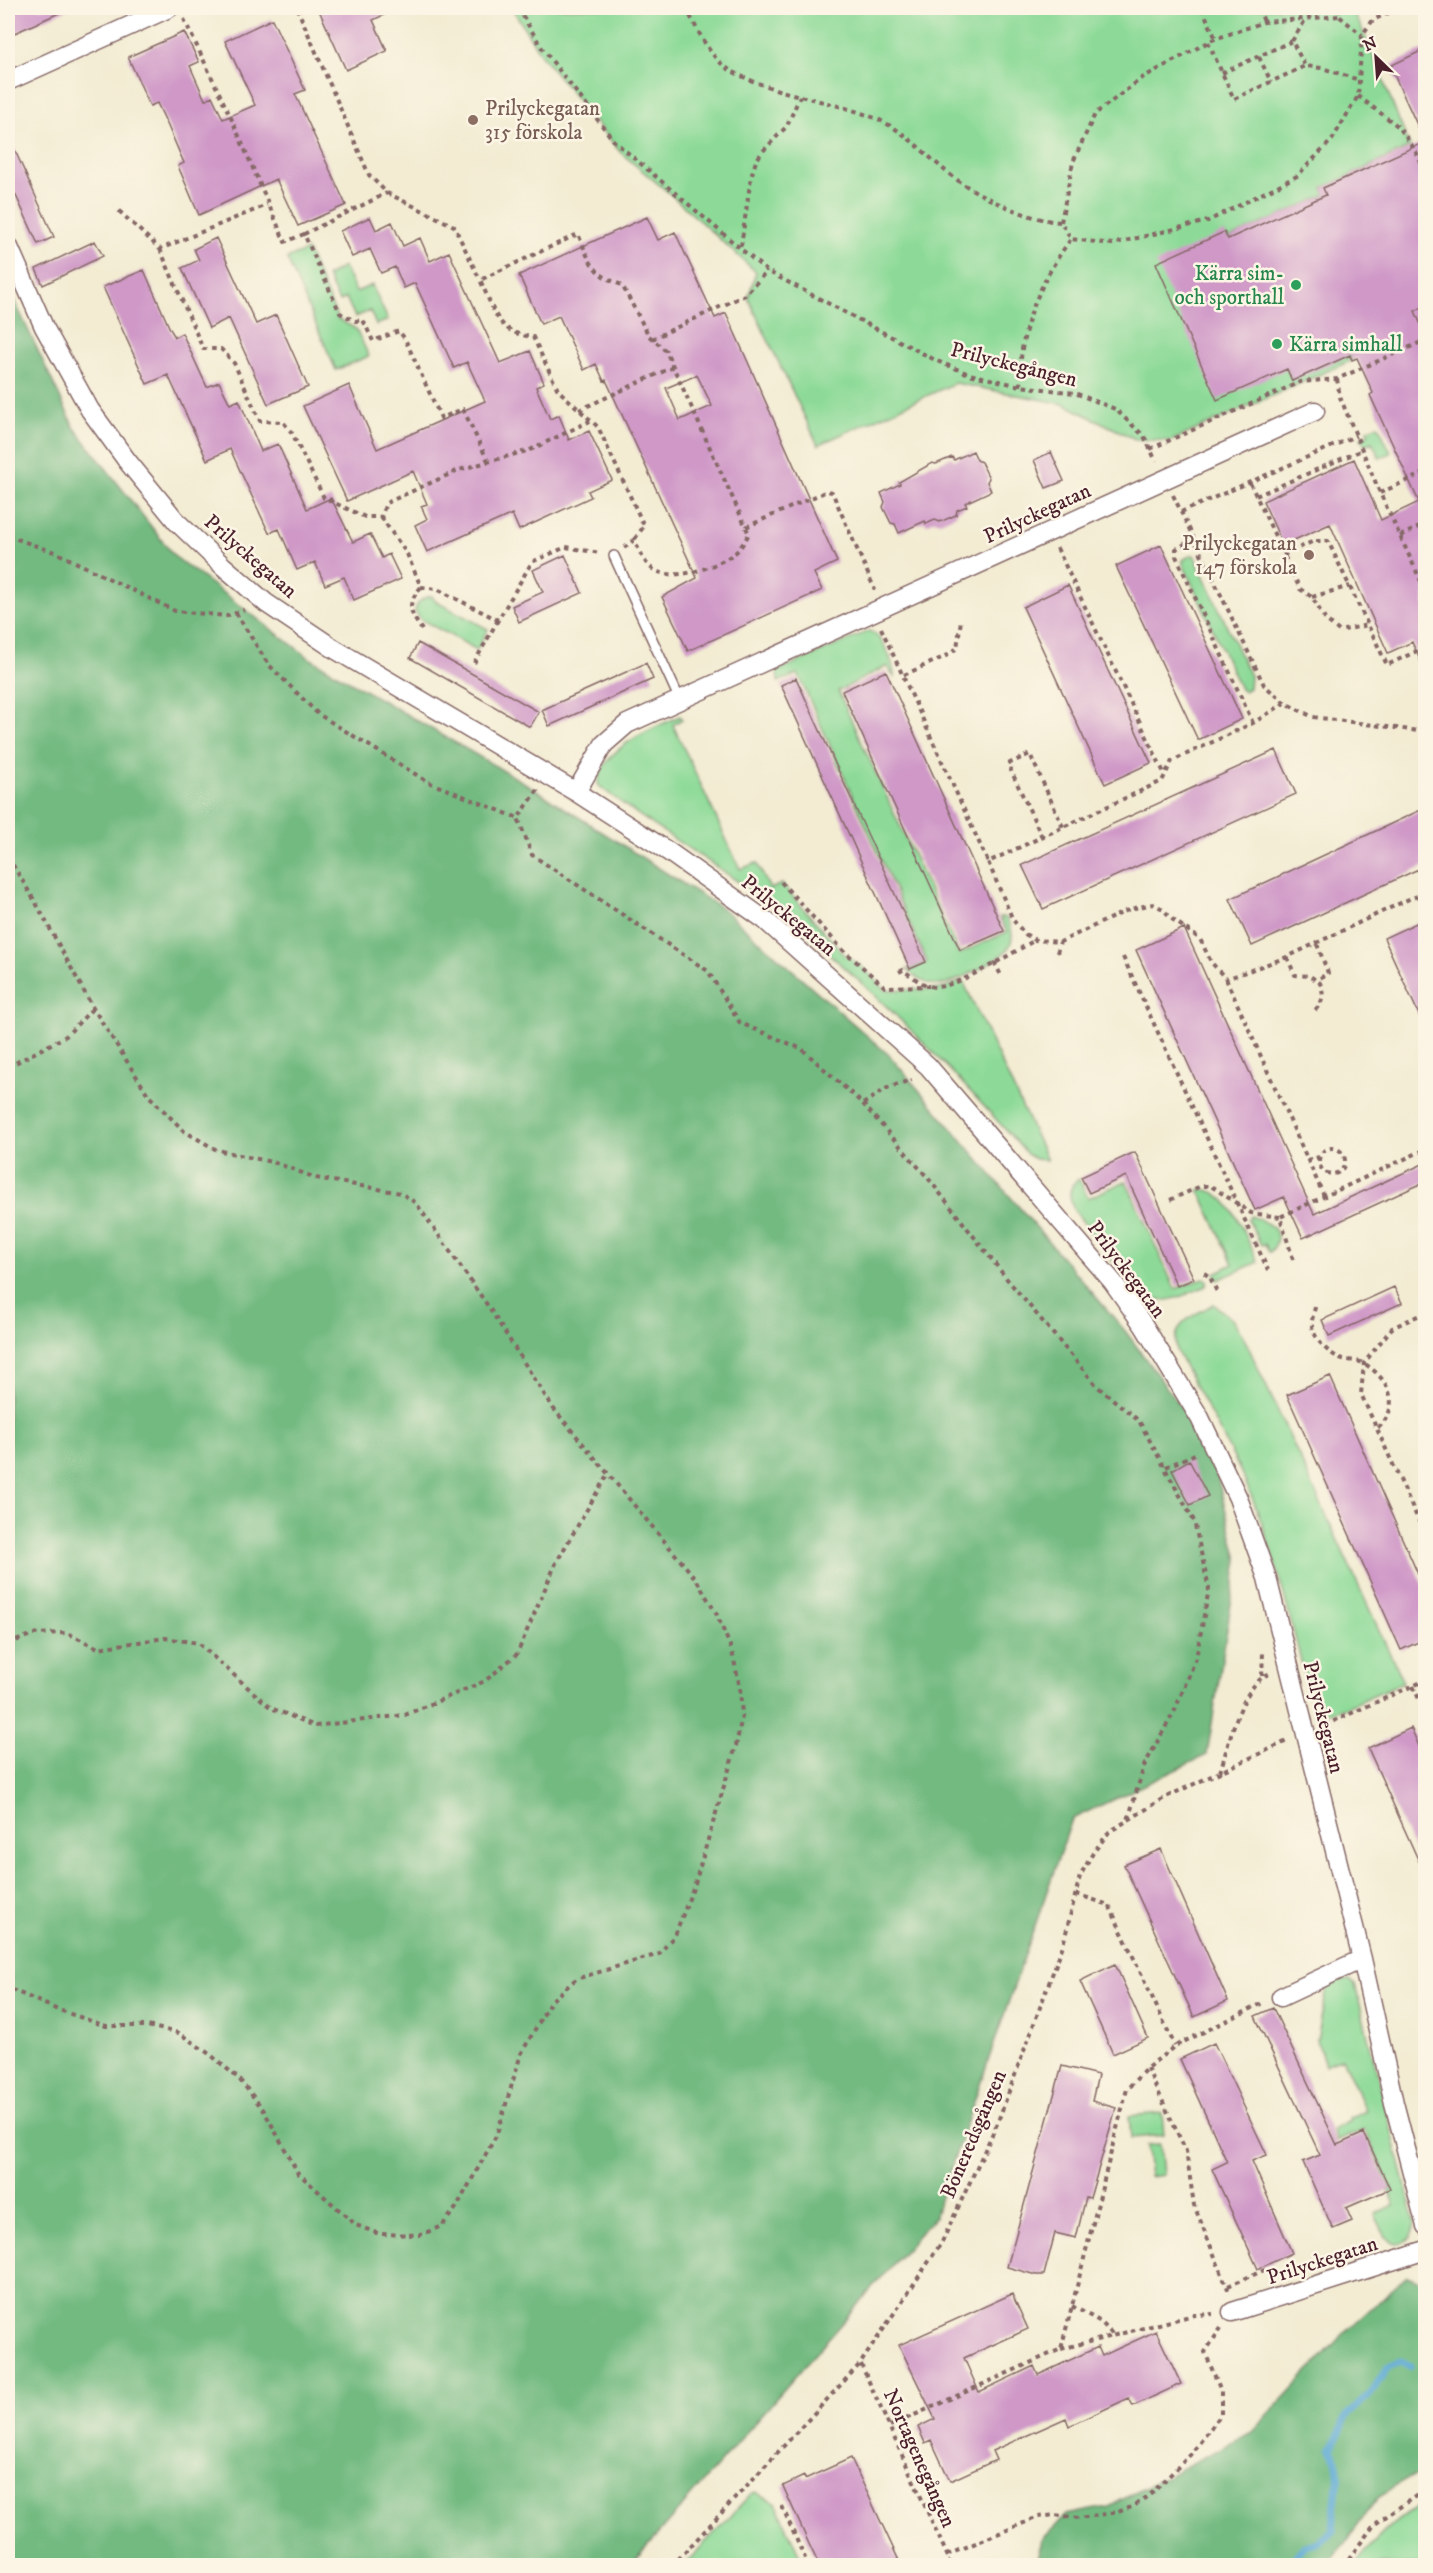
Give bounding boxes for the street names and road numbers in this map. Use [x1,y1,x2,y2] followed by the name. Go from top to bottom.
[948,337,1080,393] street label: Prilyckegången
[980,478,1095,550] street label: Prilyckegatan
[198,509,302,604] street label: Prilyckegatan
[735,869,841,962] street label: Prilyckegatan
[1081,1216,1171,1323] street label: Prilyckegatan
[1296,1658,1350,1776] street label: Prilyckegatan
[935,2066,1013,2203] street label: Böneredsgången
[1264,2231,1381,2291] street label: Prilyckegatan
[877,2385,961,2532] street label: Nortagenegången

